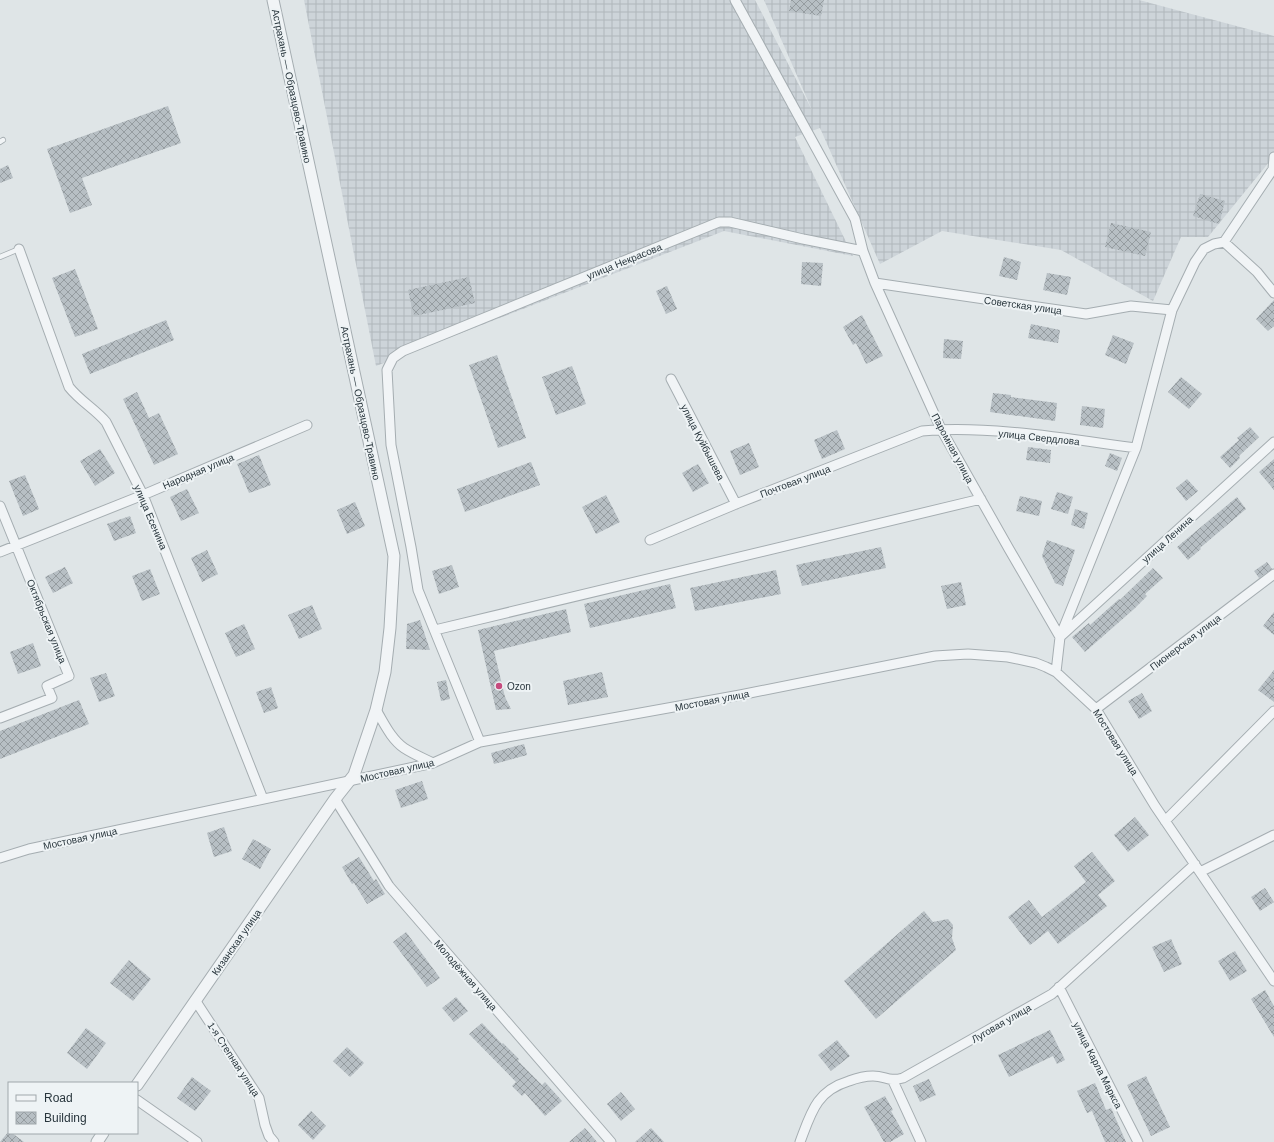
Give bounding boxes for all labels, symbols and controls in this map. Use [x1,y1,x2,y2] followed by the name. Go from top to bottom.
[270,8,313,165] street label: Астрахань — Образцово-Травино
[585,241,664,282] street label: улица Некрасова
[983,295,1063,316] street label: Советская улица
[339,325,382,482] street label: Астрахань — Образцово-Травино
[679,402,727,483] street label: улица Куйбышева
[930,411,976,485] street label: Паромная улица
[998,428,1081,447] street label: улица Свердлова
[161,451,236,491] street label: Народная улица
[759,463,832,500] street label: Почтовая улица
[132,483,169,552] street label: улица Есенина
[1140,513,1195,565] street label: улица Ленина
[25,578,69,665] street label: Октябрьская улица
[1148,612,1223,673] street label: Пионерская улица
[494,681,504,691] marker: Ozon
[507,681,531,692] place label: Ozon
[674,688,751,713] street label: Мостовая улица
[1091,707,1140,778] street label: Мостовая улица
[359,757,436,784] street label: Мостовая улица
[42,825,119,852] street label: Мостовая улица
[210,907,264,977] street label: Кизанская улица
[432,938,500,1013] street label: Молодёжная улица
[969,1002,1033,1045] street label: Луговая улица
[205,1020,262,1099] street label: 1-я Степная улица
[1071,1020,1124,1111] street label: улица Карла Маркса
[8,1082,138,1134] legend
[44,1091,73,1105] text: Road
[44,1111,87,1125] text: Building

